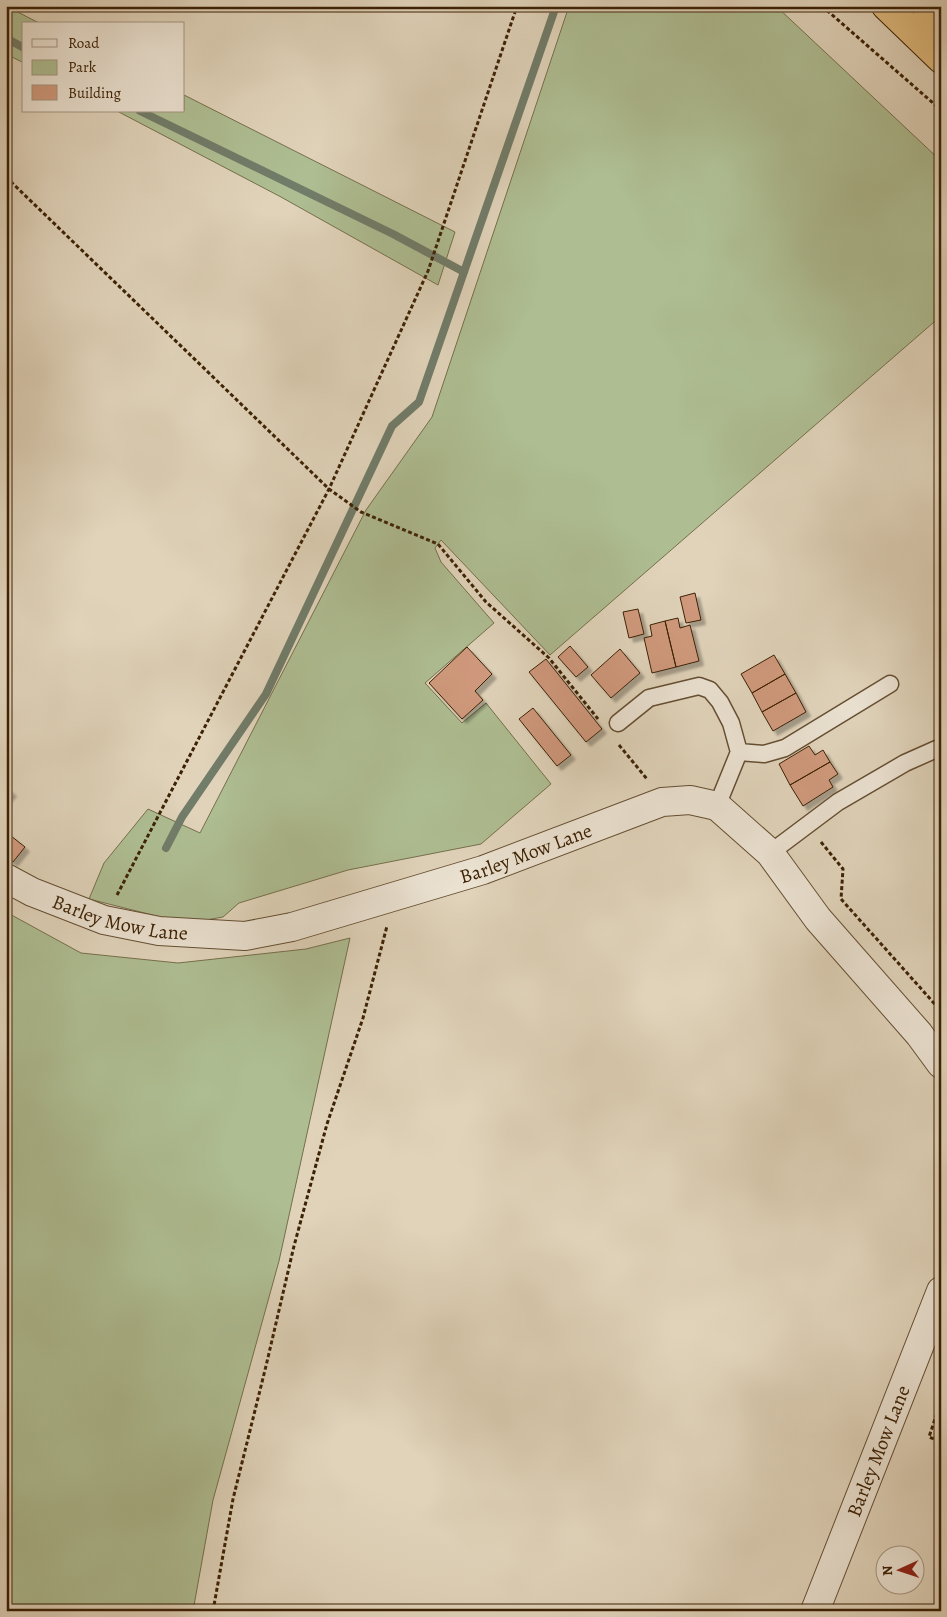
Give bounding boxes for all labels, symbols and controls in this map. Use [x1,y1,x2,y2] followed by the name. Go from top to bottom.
[22,22,185,112] legend
[68,33,100,53] text: Road
[68,57,97,77] text: Park
[68,83,121,103] text: Building
[456,816,596,890] street label: Barley Mow Lane
[48,888,189,946] street label: Barley Mow Lane
[840,1381,916,1521] street label: Barley Mow Lane
[874,1544,924,1594] north arrow
[878,1565,897,1576] text: N

